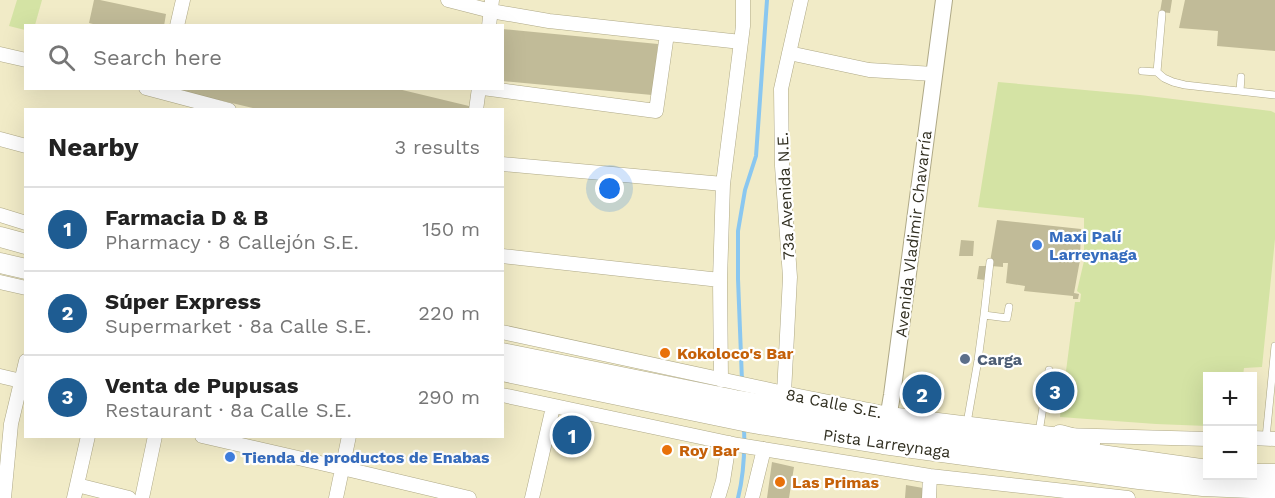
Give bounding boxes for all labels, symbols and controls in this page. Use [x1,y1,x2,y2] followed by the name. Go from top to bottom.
[24,24,504,90] search box
[45,41,78,74] icon: search
[93,45,222,70] text: Search here
[891,130,936,339] street label: Avenida Vladimir Chavarría
[773,131,798,260] street label: 73a Avenida N.E.
[48,132,139,162] text: Nearby
[395,135,480,159] text: 3 results
[595,174,624,203] your location
[105,205,268,230] text: Farmacia D & B
[63,217,72,241] text: 1
[422,217,480,241] text: 150 m
[1049,227,1138,264] place label: Maxi Palí Larreynaga
[105,230,359,254] text: Pharmacy · 8 Callejón S.E.
[1030,238,1044,252] marker: Maxi Palí Larreynaga
[105,289,261,314] text: Súper Express
[62,301,73,325] text: 2
[418,301,480,325] text: 220 m
[105,314,371,338] text: Supermarket · 8a Calle S.E.
[677,344,793,363] place label: Kokoloco's Bar
[658,346,672,360] marker: Kokoloco's Bar
[977,350,1023,369] place label: Carga
[958,352,972,366] marker: Carga
[1036,368,1074,414] pin: 3
[902,372,942,416] pin: 2
[1203,372,1257,480] map controls
[1203,372,1257,426] button: +
[105,373,298,398] text: Venta de Pupusas
[62,385,73,409] text: 3
[418,385,480,409] text: 290 m
[784,385,884,422] street label: 8a Calle S.E.
[105,398,352,422] text: Restaurant · 8a Calle S.E.
[552,412,592,458] pin: 1
[822,425,952,462] street label: Pista Larreynaga
[1203,426,1257,480] button: −
[679,441,739,460] place label: Roy Bar
[660,443,674,457] marker: Roy Bar
[242,448,490,467] place label: Tienda de productos de Enabas
[223,450,237,464] marker: Tienda de productos de Enabas
[792,473,880,492] place label: Las Primas
[773,475,787,489] marker: Las Primas

